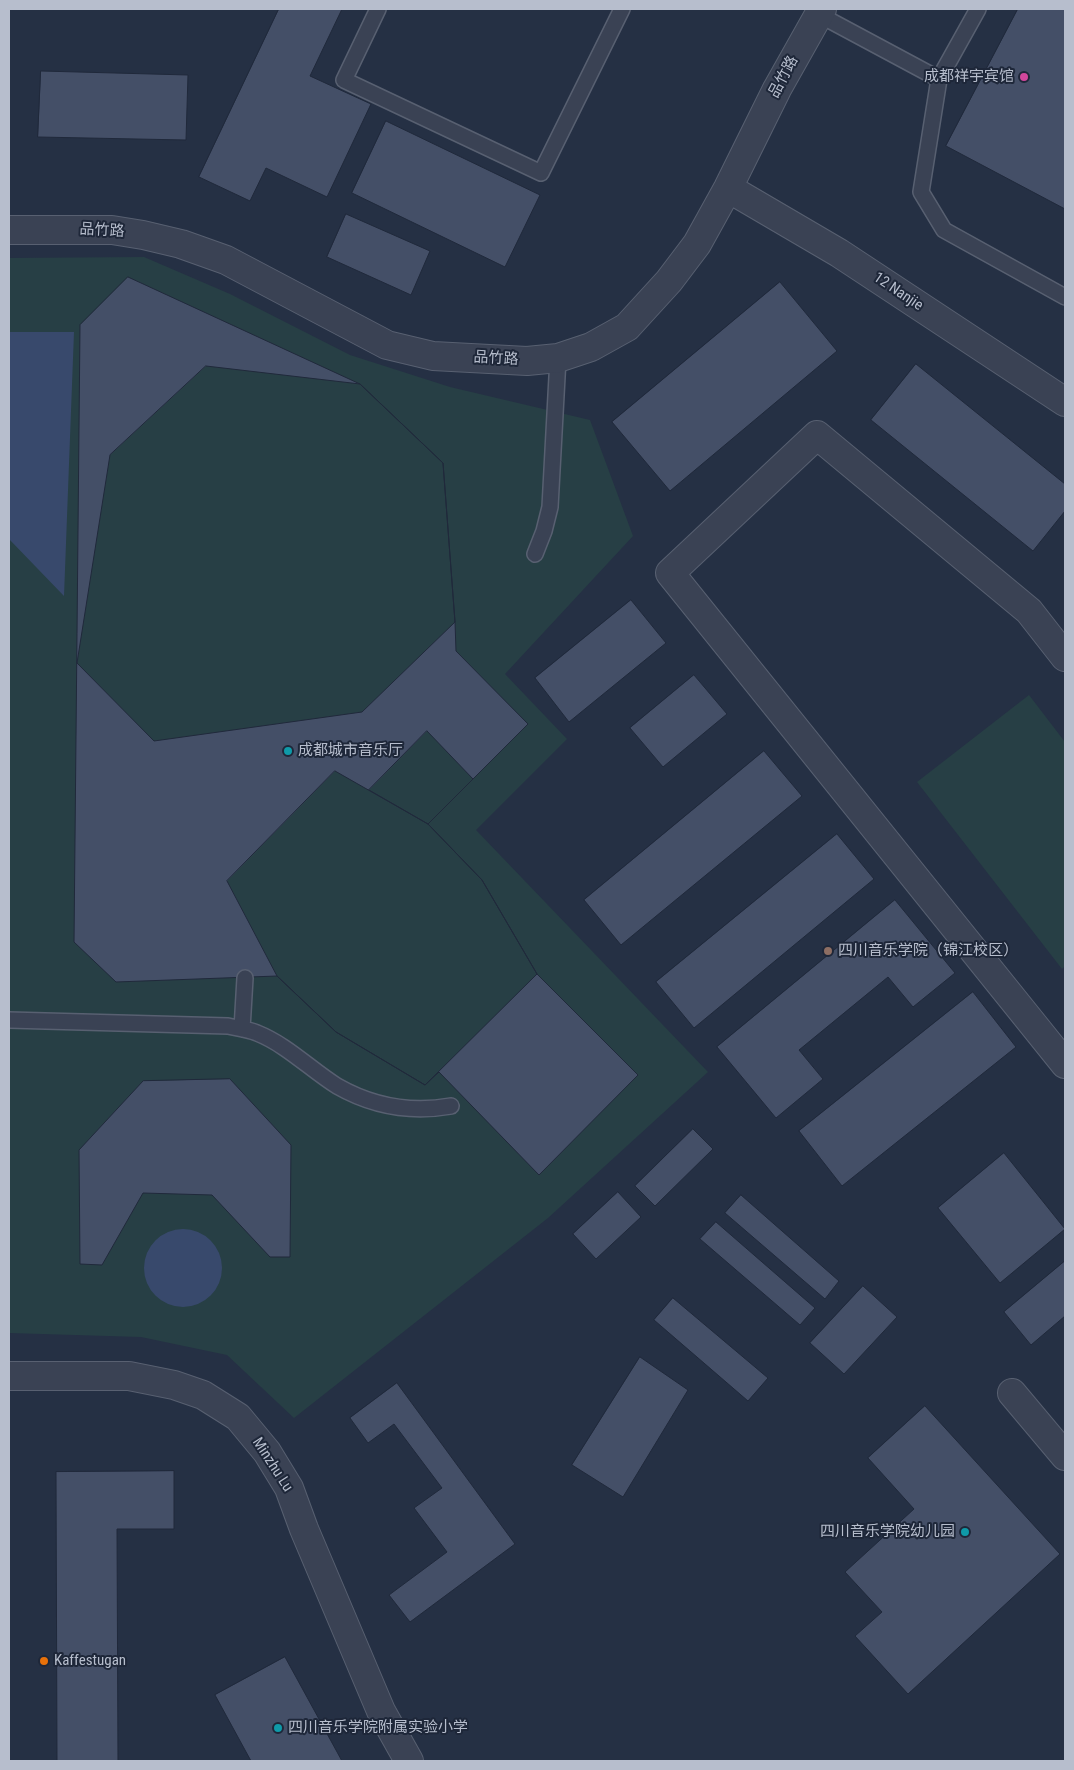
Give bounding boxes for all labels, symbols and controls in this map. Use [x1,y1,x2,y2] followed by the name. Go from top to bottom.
[765,53,803,101] street label: 品竹路
[924,68,1014,86] place label: 成都祥宇宾馆
[1018,71,1030,83] marker: 成都祥宇宾馆
[79,221,125,241] street label: 品竹路
[870,269,926,315] street label: 12 Nanjie
[473,349,519,369] street label: 品竹路
[298,742,403,760] place label: 成都城市音乐厅
[282,745,294,757] marker: 成都城市音乐厅
[838,942,1018,960] place label: 四川音乐学院（锦江校区）
[822,945,834,957] marker: 四川音乐学院（锦江校区）
[248,1435,296,1495] street label: Minzhu Lu
[820,1523,955,1541] place label: 四川音乐学院幼儿园
[959,1526,971,1538] marker: 四川音乐学院幼儿园
[54,1652,126,1670] place label: Kaffestugan
[38,1655,50,1667] marker: Kaffestugan
[288,1719,468,1737] place label: 四川音乐学院附属实验小学
[272,1722,284,1734] marker: 四川音乐学院附属实验小学

